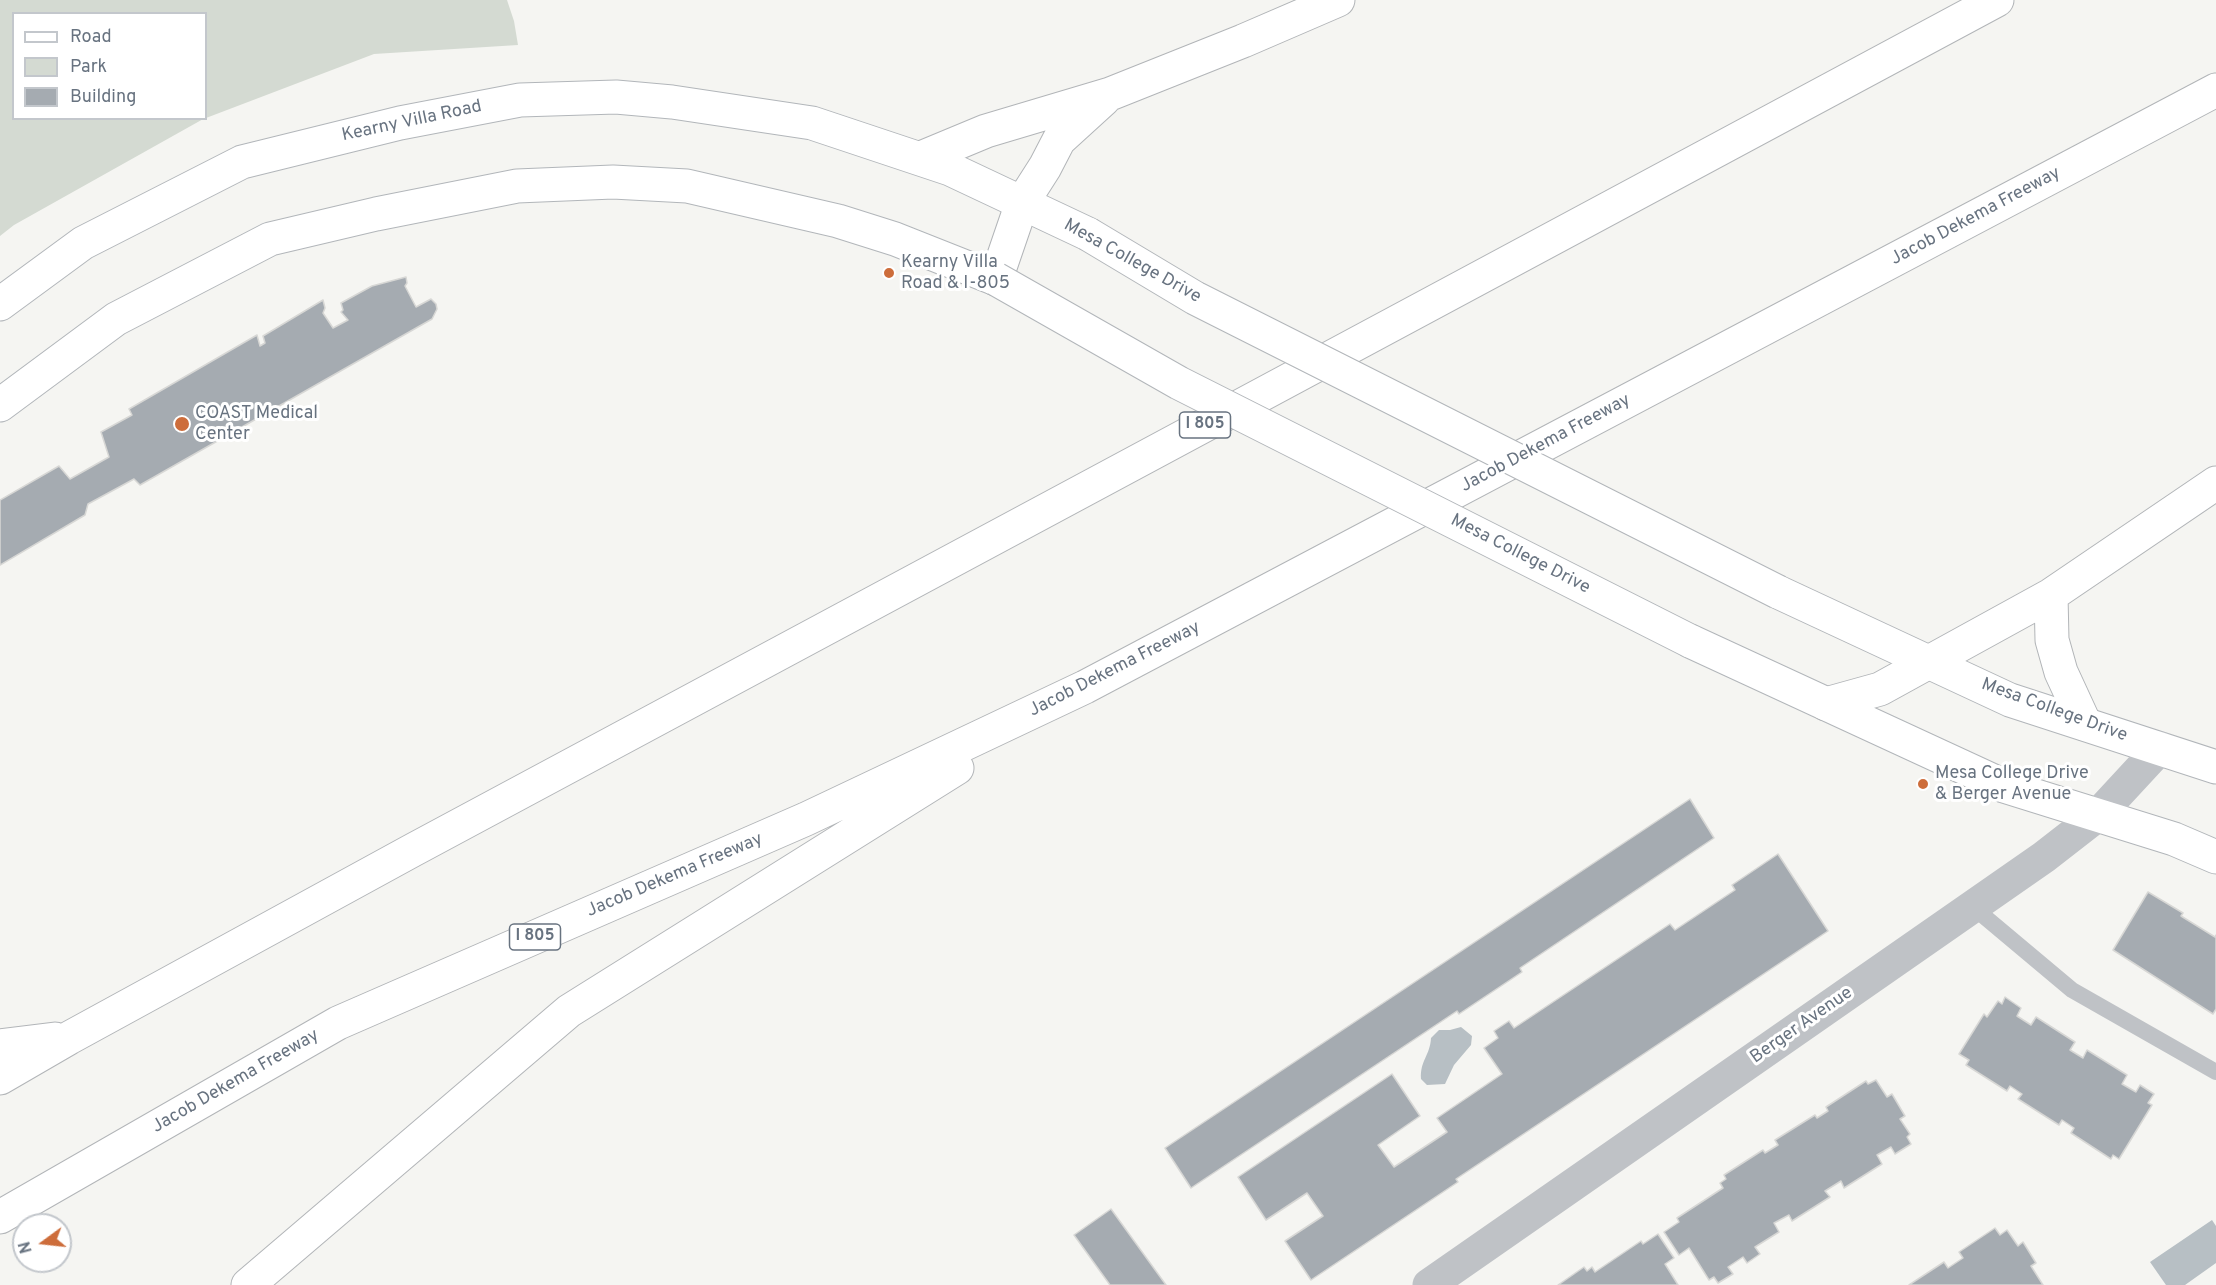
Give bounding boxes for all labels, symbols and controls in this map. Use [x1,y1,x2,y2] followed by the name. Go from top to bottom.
[12,12,207,120] legend
[70,26,112,49] text: Road
[70,56,107,79] text: Park
[70,86,136,109] text: Building
[340,97,484,147] street label: Kearny Villa Road
[1887,163,2065,271] street label: Jacob Dekema Freeway
[1060,215,1204,309] street label: Mesa College Drive
[901,252,1010,294] place label: Kearny Villa Road & I-805
[882,266,896,280] marker: Kearny Villa Road & I-805
[1457,390,1635,498] street label: Jacob Dekema Freeway
[195,403,318,446] place label: COAST Medical Center
[1180,412,1230,438] road number: I 805
[173,415,191,433] marker: COAST Medical Center
[1447,510,1593,600] street label: Mesa College Drive
[1026,617,1204,723] street label: Jacob Dekema Freeway
[1978,675,2130,747] street label: Mesa College Drive
[1935,763,2089,806] place label: Mesa College Drive & Berger Avenue
[1916,777,1930,791] marker: Mesa College Drive & Berger Avenue
[584,829,766,923] street label: Jacob Dekema Freeway
[510,924,560,950] road number: I 805
[1747,983,1857,1069] street label: Berger Avenue
[149,1025,323,1139] street label: Jacob Dekema Freeway
[12,1213,72,1273] north arrow
[15,1239,38,1255] text: N

